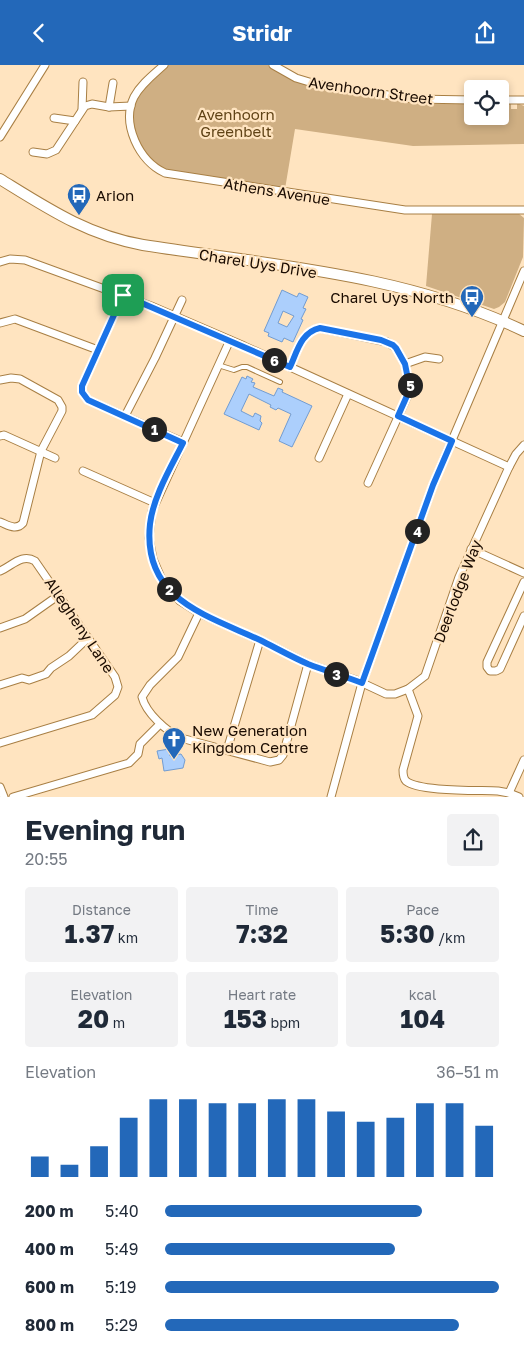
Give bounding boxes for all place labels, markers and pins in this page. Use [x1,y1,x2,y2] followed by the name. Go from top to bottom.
[66,182,92,216] bus stop icon: Arion
[96,186,134,204] place label: Arion
[102,274,144,316] pin
[459,284,485,318] bus stop icon: Charel Uys North
[330,288,454,306] place label: Charel Uys North
[262,347,286,373] pin: 6
[398,373,422,397] pin: 5
[142,417,166,441] pin: 1
[404,519,430,543] pin: 4
[156,577,182,601] pin: 2
[324,661,348,687] pin: 3
[192,721,309,756] place label: New Generation Kingdom Centre
[161,726,187,760] church icon: New Generation Kingdom Centre

